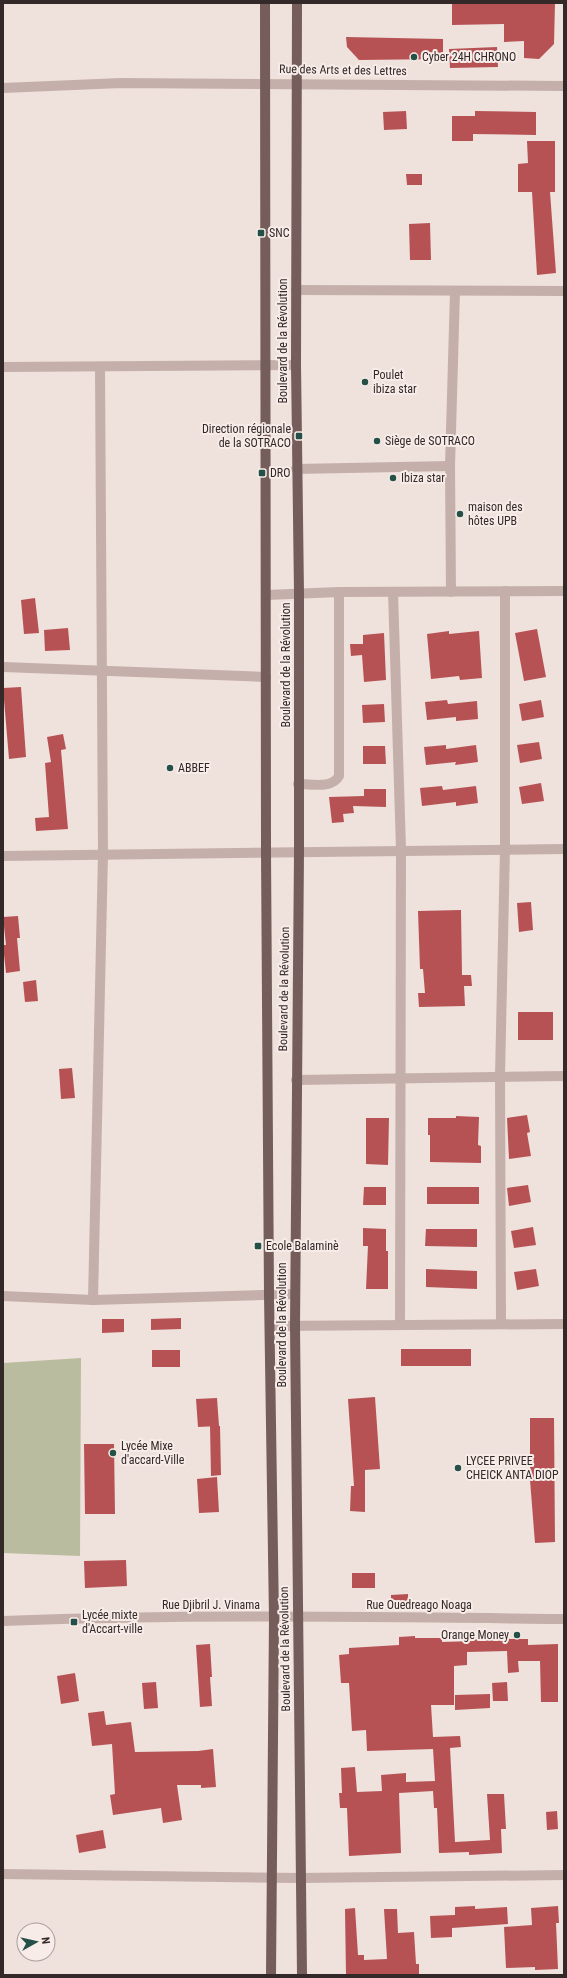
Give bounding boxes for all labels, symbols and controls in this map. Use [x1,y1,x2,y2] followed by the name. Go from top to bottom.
[422,50,516,64] place label: Cyber 24H CHRONO
[409,52,419,62] marker: Cyber 24H CHRONO
[279,62,407,78] street label: Rue des Arts et des Lettres
[269,226,290,240] place label: SNC
[256,228,266,238] marker: SNC
[276,278,290,404] street label: Boulevard de la Révolution
[373,368,417,396] place label: Poulet ibiza star
[360,377,370,387] marker: Poulet ibiza star
[202,422,291,450] place label: Direction régionale de la SOTRACO
[294,431,304,441] marker: Direction régionale de la SOTRACO
[385,434,475,448] place label: Siège de SOTRACO
[372,436,382,446] marker: Siège de SOTRACO
[270,466,290,480] place label: DRO
[257,468,267,478] marker: DRO
[401,471,445,485] place label: Ibiza star
[388,473,398,483] marker: Ibiza star
[468,500,523,528] place label: maison des hôtes UPB
[455,509,465,519] marker: maison des hôtes UPB
[279,602,293,728] street label: Boulevard de la Révolution
[178,761,210,775] place label: ABBEF
[165,763,175,773] marker: ABBEF
[276,926,292,1052] street label: Boulevard de la Révolution
[266,1239,339,1253] place label: Ecole Balaminè
[253,1241,263,1251] marker: Ecole Balaminè
[275,1262,289,1388] street label: Boulevard de la Révolution
[121,1439,185,1467] place label: Lycée Mixe d'accard-Ville
[108,1448,118,1458] marker: Lycée Mixe d'accard-Ville
[466,1454,559,1482] place label: LYCEE PRIVEE CHEICK ANTA DIOP
[453,1463,463,1473] marker: LYCEE PRIVEE CHEICK ANTA DIOP
[277,1586,293,1712] street label: Boulevard de la Révolution
[162,1598,260,1612] street label: Rue Djibril J. Vinama
[366,1598,472,1612] street label: Rue Ouedreago Noaga
[82,1608,143,1636] place label: Lycée mixte d'Accart-ville
[69,1617,79,1627] marker: Lycée mixte d'Accart-ville
[441,1628,509,1642] place label: Orange Money
[512,1630,522,1640] marker: Orange Money
[16,1922,56,1962] north arrow
[39,1936,52,1945] text: N

